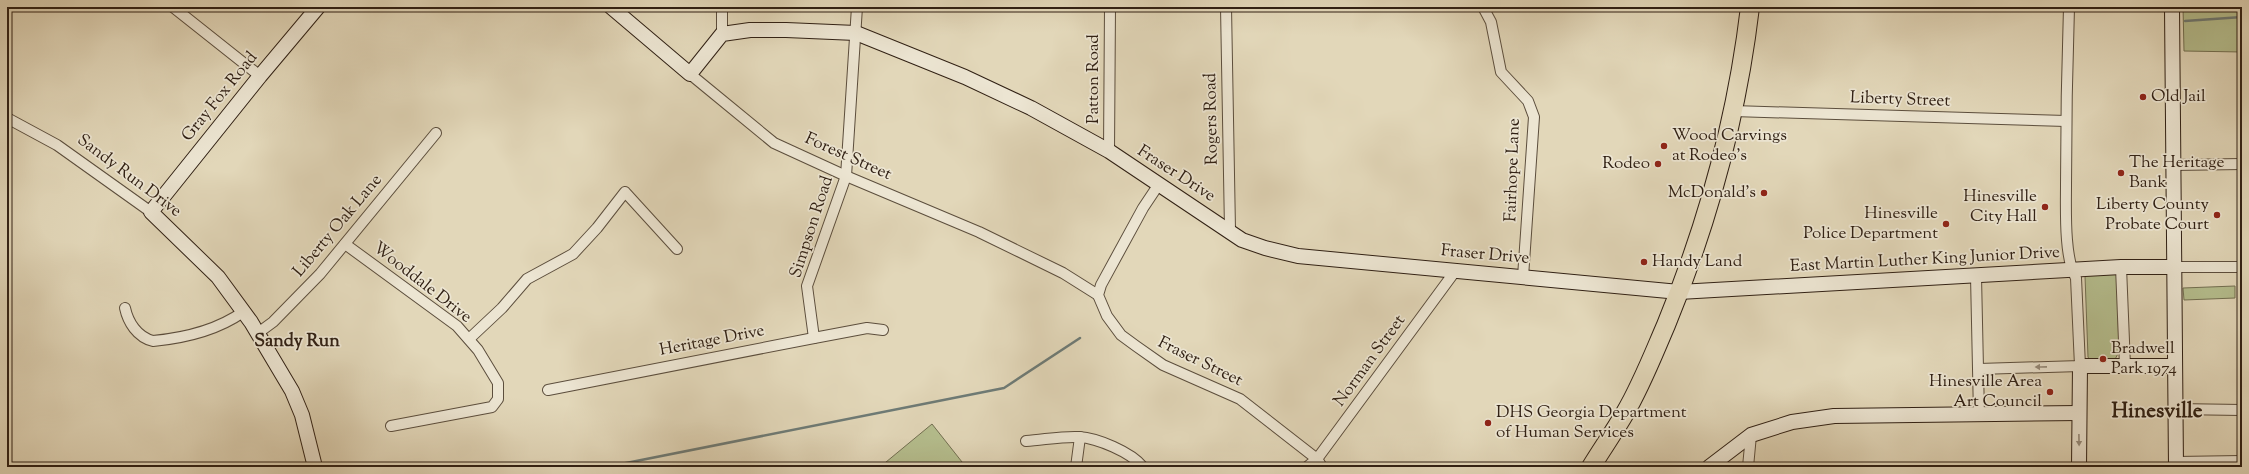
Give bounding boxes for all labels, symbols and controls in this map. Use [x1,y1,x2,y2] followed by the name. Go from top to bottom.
[1082,34,1106,124] street label: Patton Road
[176,47,264,147] street label: Gray Fox Road
[1199,72,1225,165] street label: Rogers Road
[2151,85,2206,109] place label: Old Jail
[1849,86,1951,114] street label: Liberty Street
[2138,92,2148,102] marker: Old Jail
[1499,118,1527,222] street label: Fairhope Lane
[1672,124,1787,168] place label: Wood Carvings at Rodeo's
[801,127,895,187] street label: Forest Street
[72,129,186,223] street label: Sandy Run Drive
[1132,140,1220,208] street label: Fraser Drive
[1659,141,1669,151] marker: Wood Carvings at Rodeo's
[2129,151,2224,195] place label: The Heritage Bank
[1602,152,1650,176] place label: Rodeo
[1653,159,1663,169] marker: Rodeo
[2116,168,2126,178] marker: The Heritage Bank
[288,169,388,283] street label: Liberty Oak Lane
[784,172,840,281] street label: Simpson Road
[1668,181,1756,205] place label: McDonald's
[1963,185,2037,229] place label: Hinesville City Hall
[1759,188,1769,198] marker: McDonald's
[2096,193,2210,237] place label: Liberty County Probate Court
[1803,202,1938,246] place label: Hinesville Police Department
[2040,202,2050,212] marker: Hinesville City Hall
[2212,210,2222,220] marker: Liberty County Probate Court
[1941,219,1951,229] marker: Hinesville Police Department
[367,237,477,329] street label: Wooddale Drive
[1440,239,1530,271] street label: Fraser Drive
[1789,241,2061,279] street label: East Martin Luther King Junior Drive
[1652,250,1743,274] place label: Handy Land
[1639,257,1649,267] marker: Handy Land
[1328,310,1412,412] street label: Norman Street
[657,319,767,363] street label: Heritage Drive
[254,329,340,355] district label: Sandy Run
[1153,331,1247,393] street label: Fraser Street
[2111,337,2177,381] place label: Bradwell Park 1974
[2098,354,2108,364] marker: Bradwell Park 1974
[2034,364,2047,370] one-way arrow
[1929,370,2042,414] place label: Hinesville Area Art Council
[2045,387,2055,397] marker: Hinesville Area Art Council
[2111,397,2203,427] district label: Hinesville
[1496,401,1687,445] place label: DHS Georgia Department of Human Services
[1483,418,1493,428] marker: DHS Georgia Department of Human Services
[2076,434,2082,447] one-way arrow

